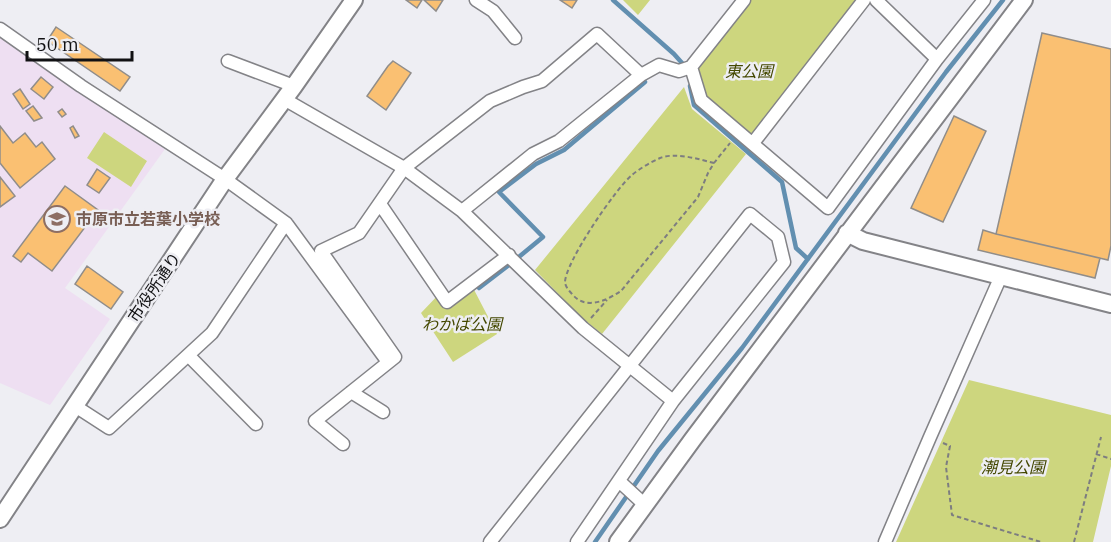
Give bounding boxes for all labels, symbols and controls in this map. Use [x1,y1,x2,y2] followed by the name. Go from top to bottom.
[27,24,132,62] scale bar
[36,33,79,56] text: 50 m
[725,61,775,81] park label: 東公園
[42,204,72,234] school or university icon: 市原市立若葉小学校
[76,209,220,229] place label: 市原市立若葉小学校
[123,248,185,326] street label: 市役所通り
[422,314,504,334] park label: わかば公園
[981,457,1047,477] park label: 潮見公園

